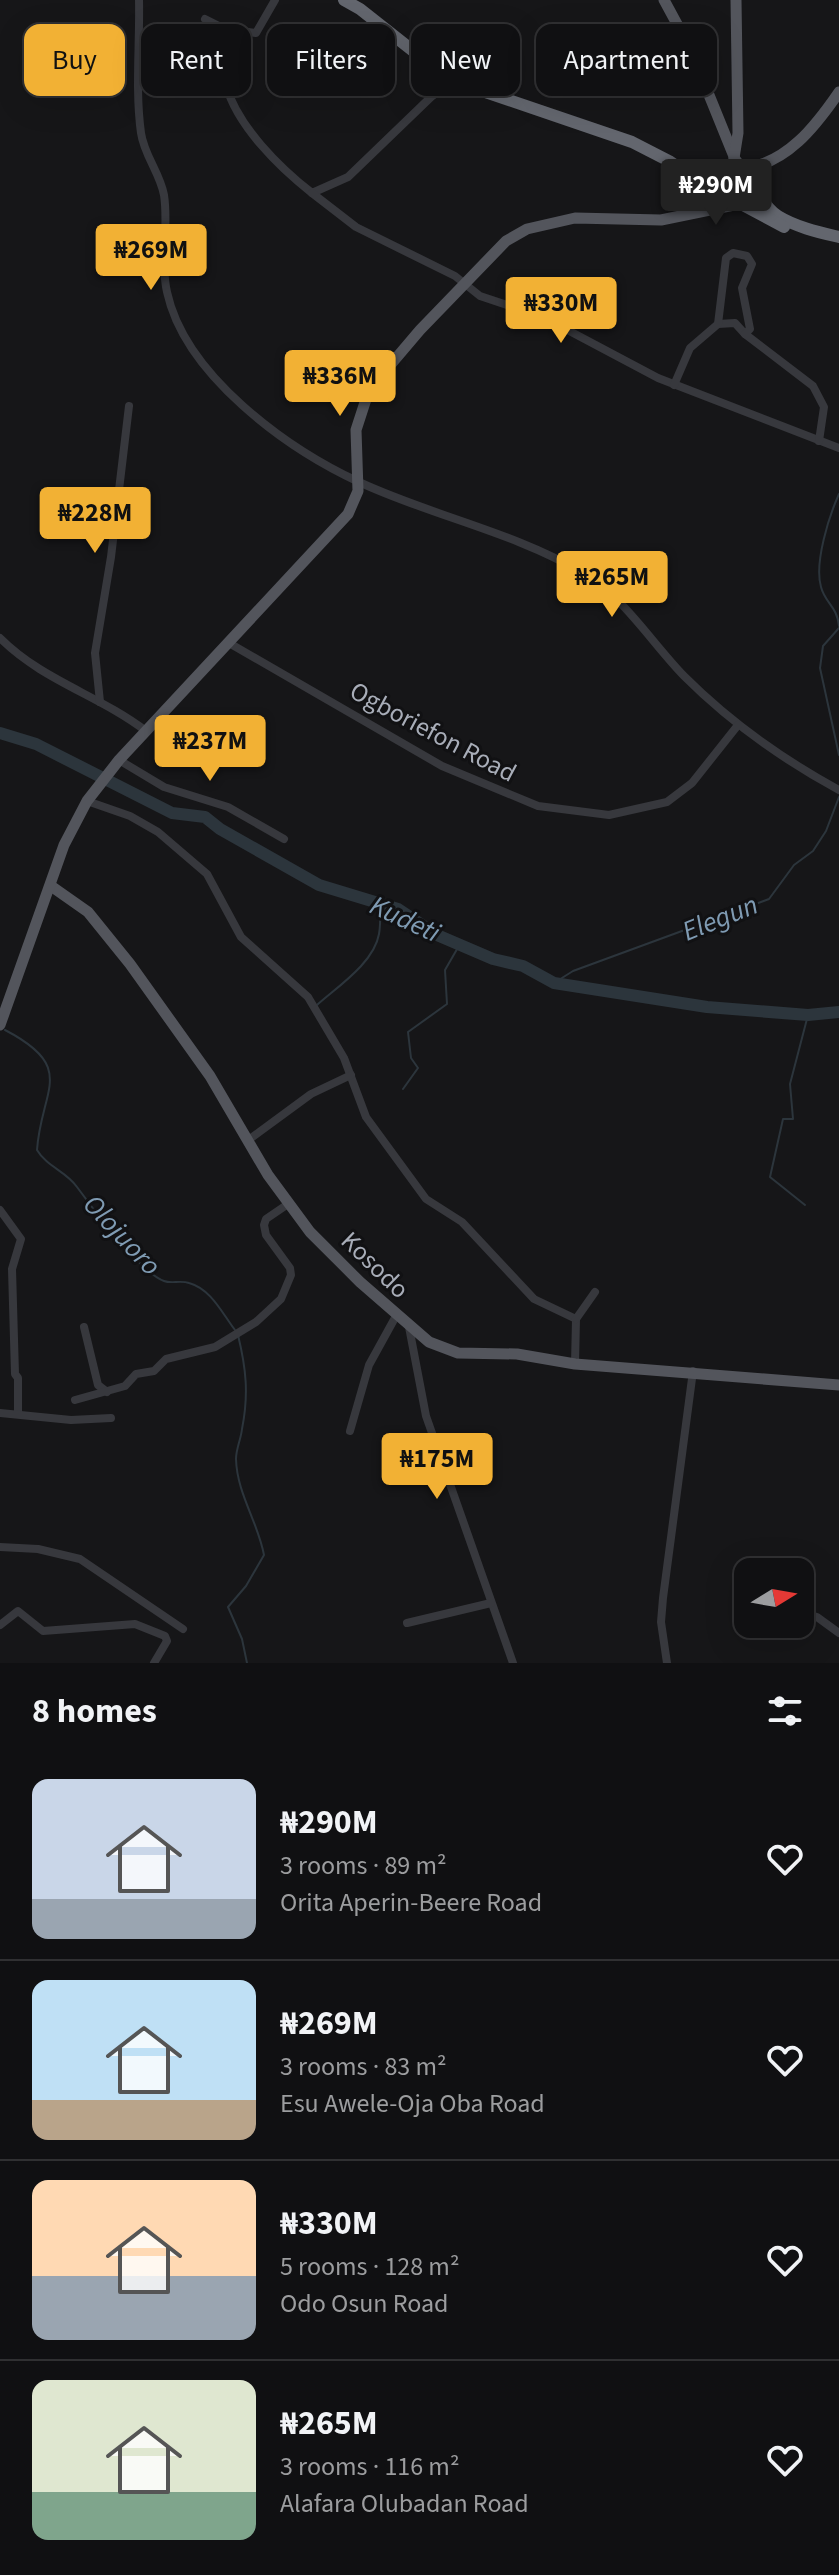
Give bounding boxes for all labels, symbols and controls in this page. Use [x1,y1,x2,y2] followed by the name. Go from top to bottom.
[24,24,125,96] chip: Buy
[141,24,251,96] chip: Rent
[267,24,395,96] chip: Filters
[411,24,520,96] chip: New
[536,24,717,96] chip: Apartment
[660,159,772,227] pin: ₦290M
[679,166,753,203] text: ₦290M
[95,224,207,292] pin: ₦269M
[114,231,188,268] text: ₦269M
[505,277,617,345] pin: ₦330M
[524,284,598,321] text: ₦330M
[284,350,396,418] pin: ₦336M
[303,357,377,394] text: ₦336M
[39,487,151,555] pin: ₦228M
[58,494,132,531] text: ₦228M
[556,551,668,619] pin: ₦265M
[575,558,649,595] text: ₦265M
[343,673,523,791] street label: Ogboriefon Road
[154,715,266,783] pin: ₦237M
[173,722,247,759] text: ₦237M
[363,885,447,953] water label: Kudeti
[676,885,764,951] water label: Elegun
[74,1185,170,1285] water label: Olojuoro
[333,1223,417,1307] street label: Kosodo
[381,1433,493,1501] pin: ₦175M
[400,1440,474,1477] text: ₦175M
[734,1558,814,1638] north arrow
[734,1558,814,1638] map controls
[32,1687,157,1736] text: 8 homes
[763,1689,807,1733] icon: filters
[280,1798,378,1847] text: ₦290M
[96,1811,192,1907] icon: home
[763,1837,807,1881] icon: heart
[280,1847,447,1884] text: 3 rooms · 89 m²
[280,1884,542,1921] text: Orita Aperin-Beere Road
[280,1999,378,2048] text: ₦269M
[96,2012,192,2108] icon: home
[763,2038,807,2082] icon: heart
[280,2048,447,2085] text: 3 rooms · 83 m²
[280,2085,545,2122] text: Esu Awele-Oja Oba Road
[280,2199,378,2248] text: ₦330M
[96,2212,192,2308] icon: home
[763,2238,807,2282] icon: heart
[280,2248,459,2285] text: 5 rooms · 128 m²
[280,2285,449,2322] text: Odo Osun Road
[280,2399,378,2448] text: ₦265M
[96,2412,192,2508] icon: home
[763,2438,807,2482] icon: heart
[280,2448,459,2485] text: 3 rooms · 116 m²
[280,2485,529,2522] text: Alafara Olubadan Road

